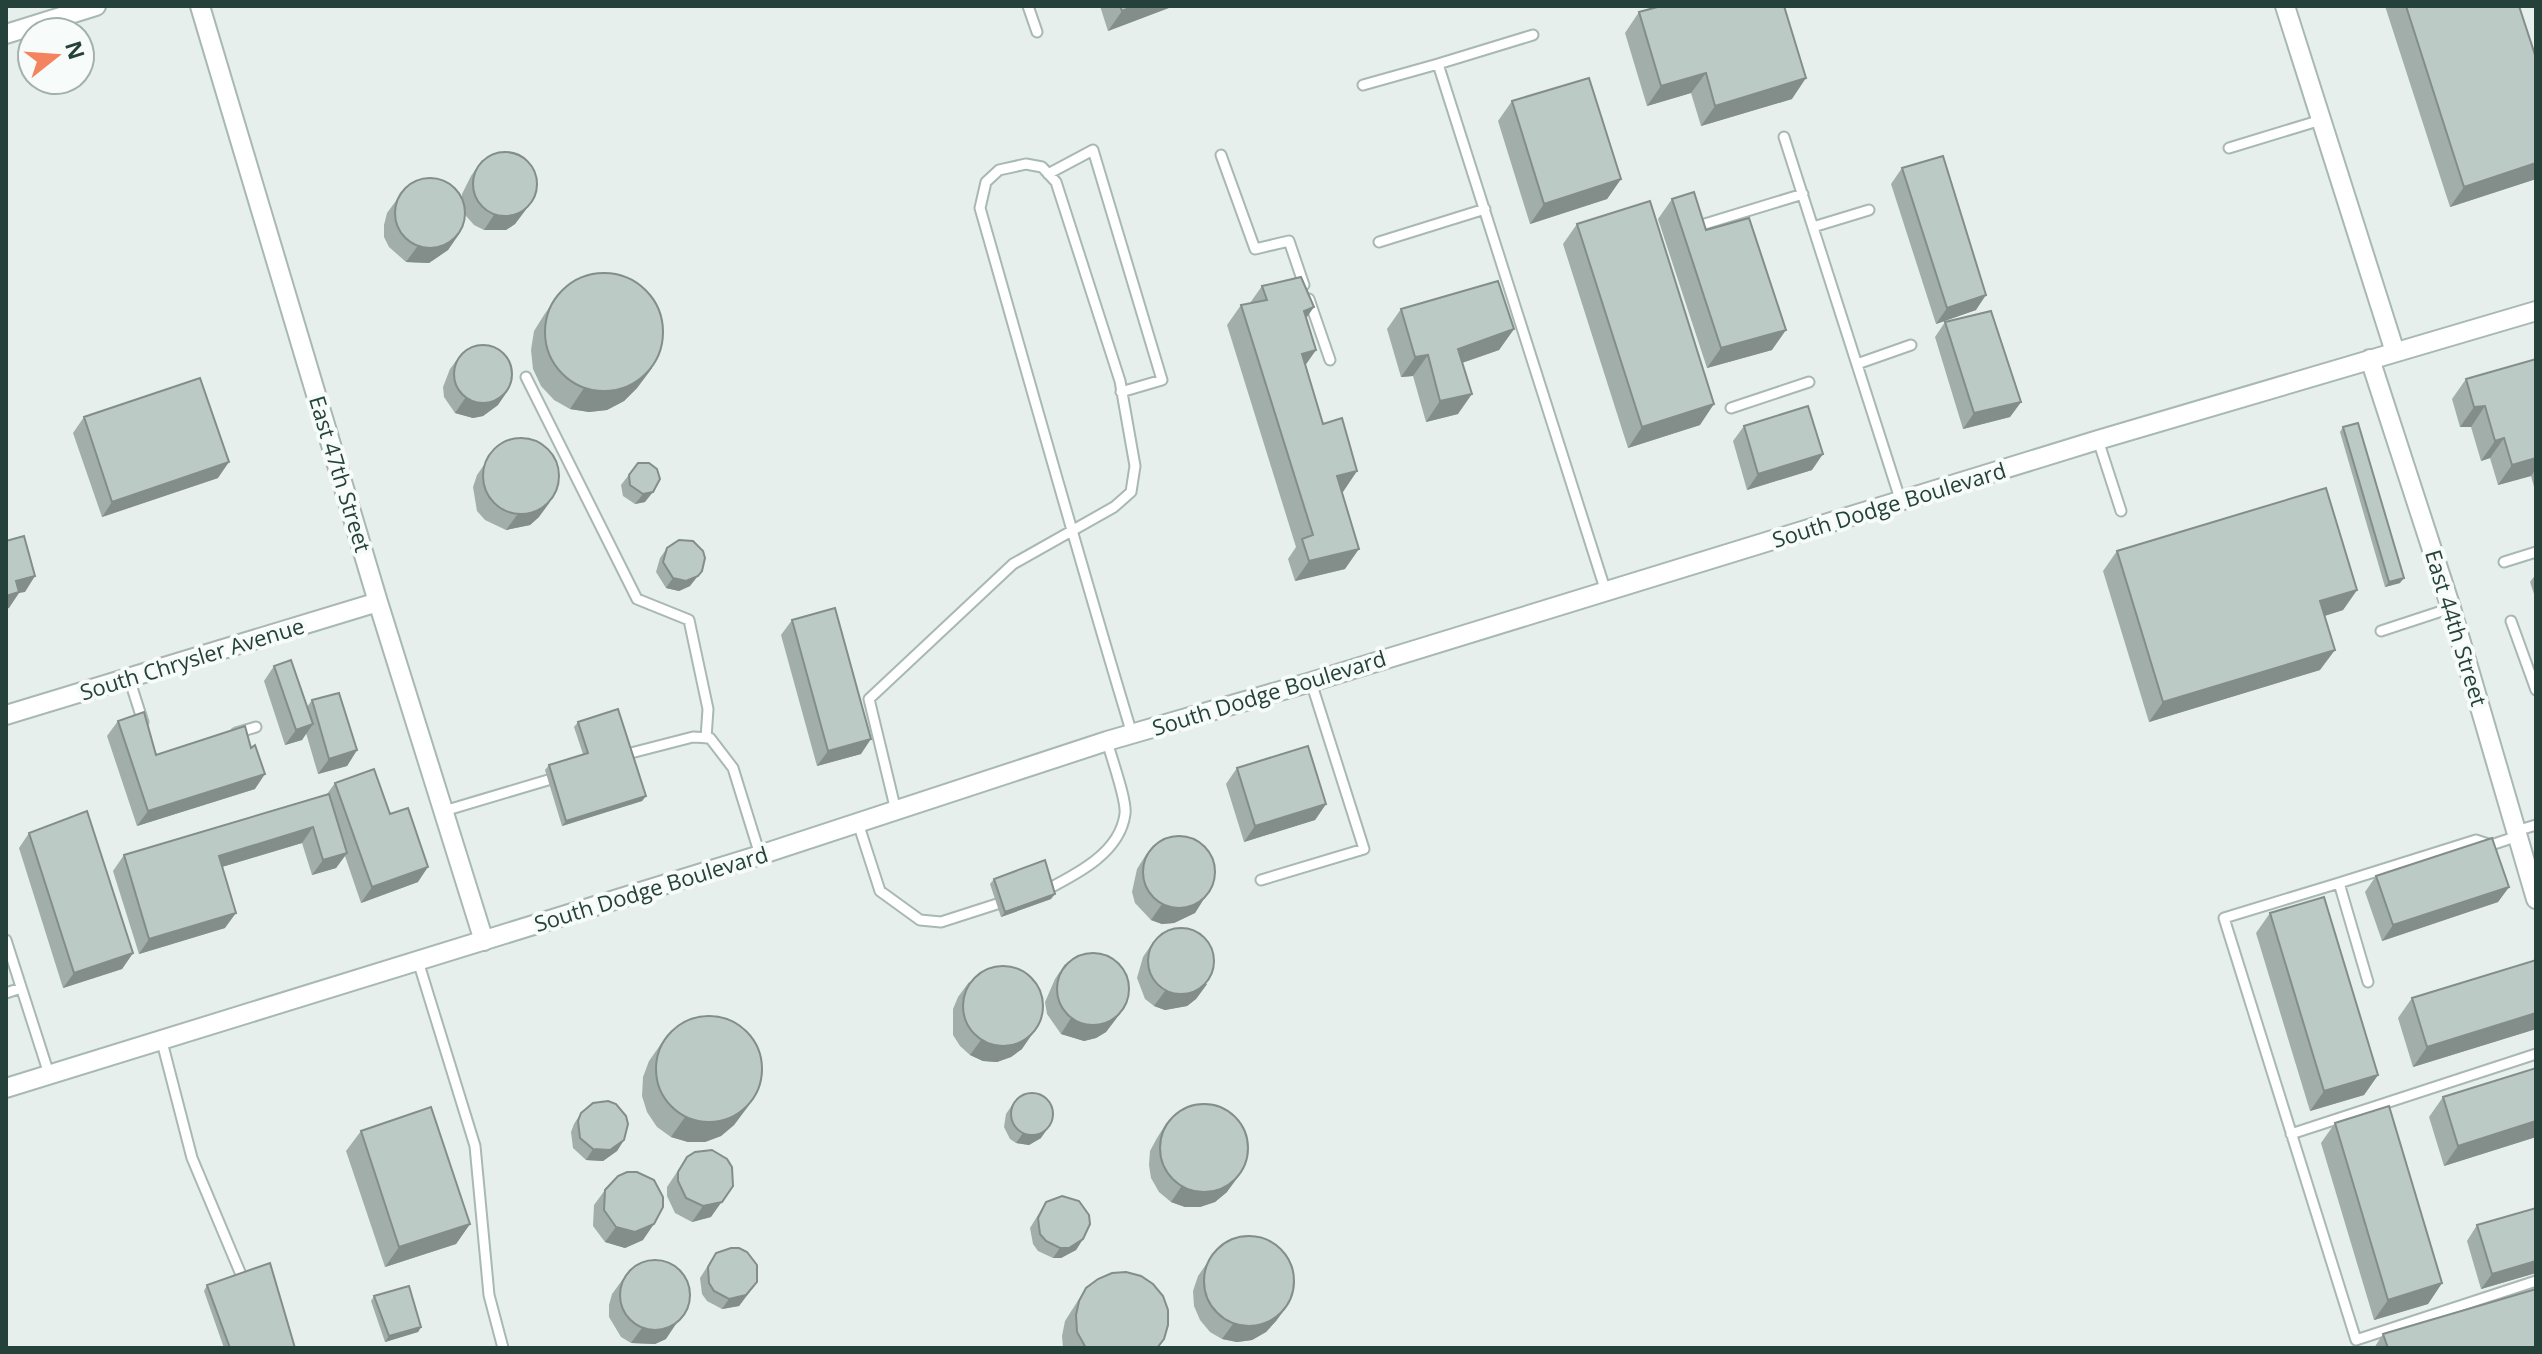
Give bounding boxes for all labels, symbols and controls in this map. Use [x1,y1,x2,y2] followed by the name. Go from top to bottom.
[16,16,96,96] north arrow
[59,37,93,63] text: N
[303,392,379,556] street label: East 47th Street
[1768,454,2009,554] street label: South Dodge Boulevard
[2419,546,2495,710] street label: East 44th Street
[76,610,307,706] street label: South Chrysler Avenue
[1148,642,1389,742] street label: South Dodge Boulevard
[530,838,771,938] street label: South Dodge Boulevard

